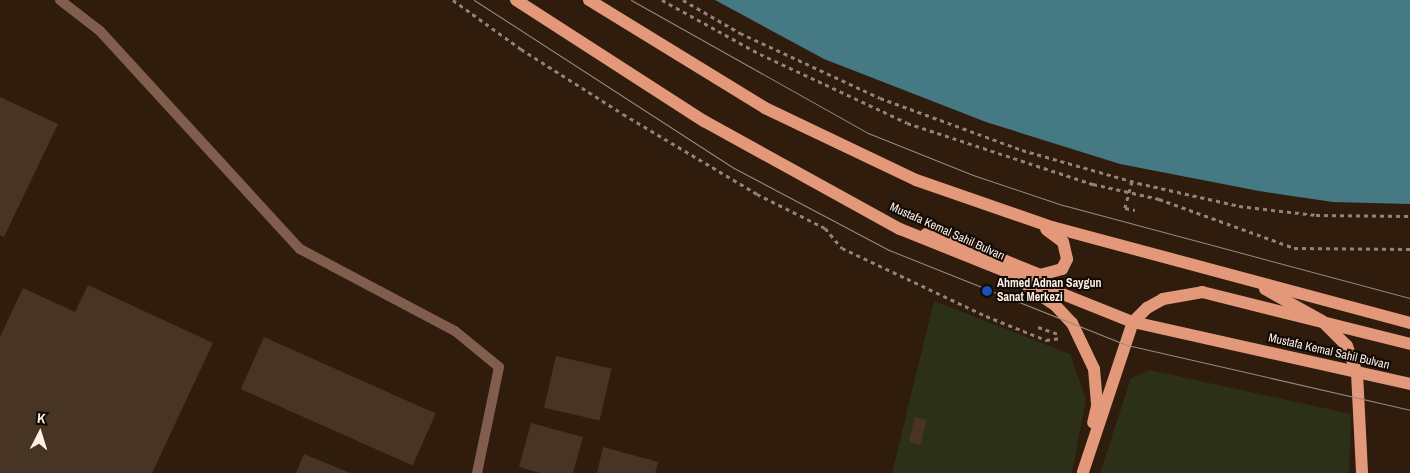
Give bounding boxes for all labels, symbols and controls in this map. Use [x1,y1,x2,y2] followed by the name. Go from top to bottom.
[887,200,1007,264] street label: Mustafa Kemal Sahil Bulvarı
[997,277,1102,305] place label: Ahmed Adnan Saygun Sanat Merkezi
[981,285,993,297] marker: Ahmed Adnan Saygun Sanat Merkezi
[1267,331,1391,373] street label: Mustafa Kemal Sahil Bulvarı
[15,408,65,458] north arrow
[36,409,46,427] text: K

